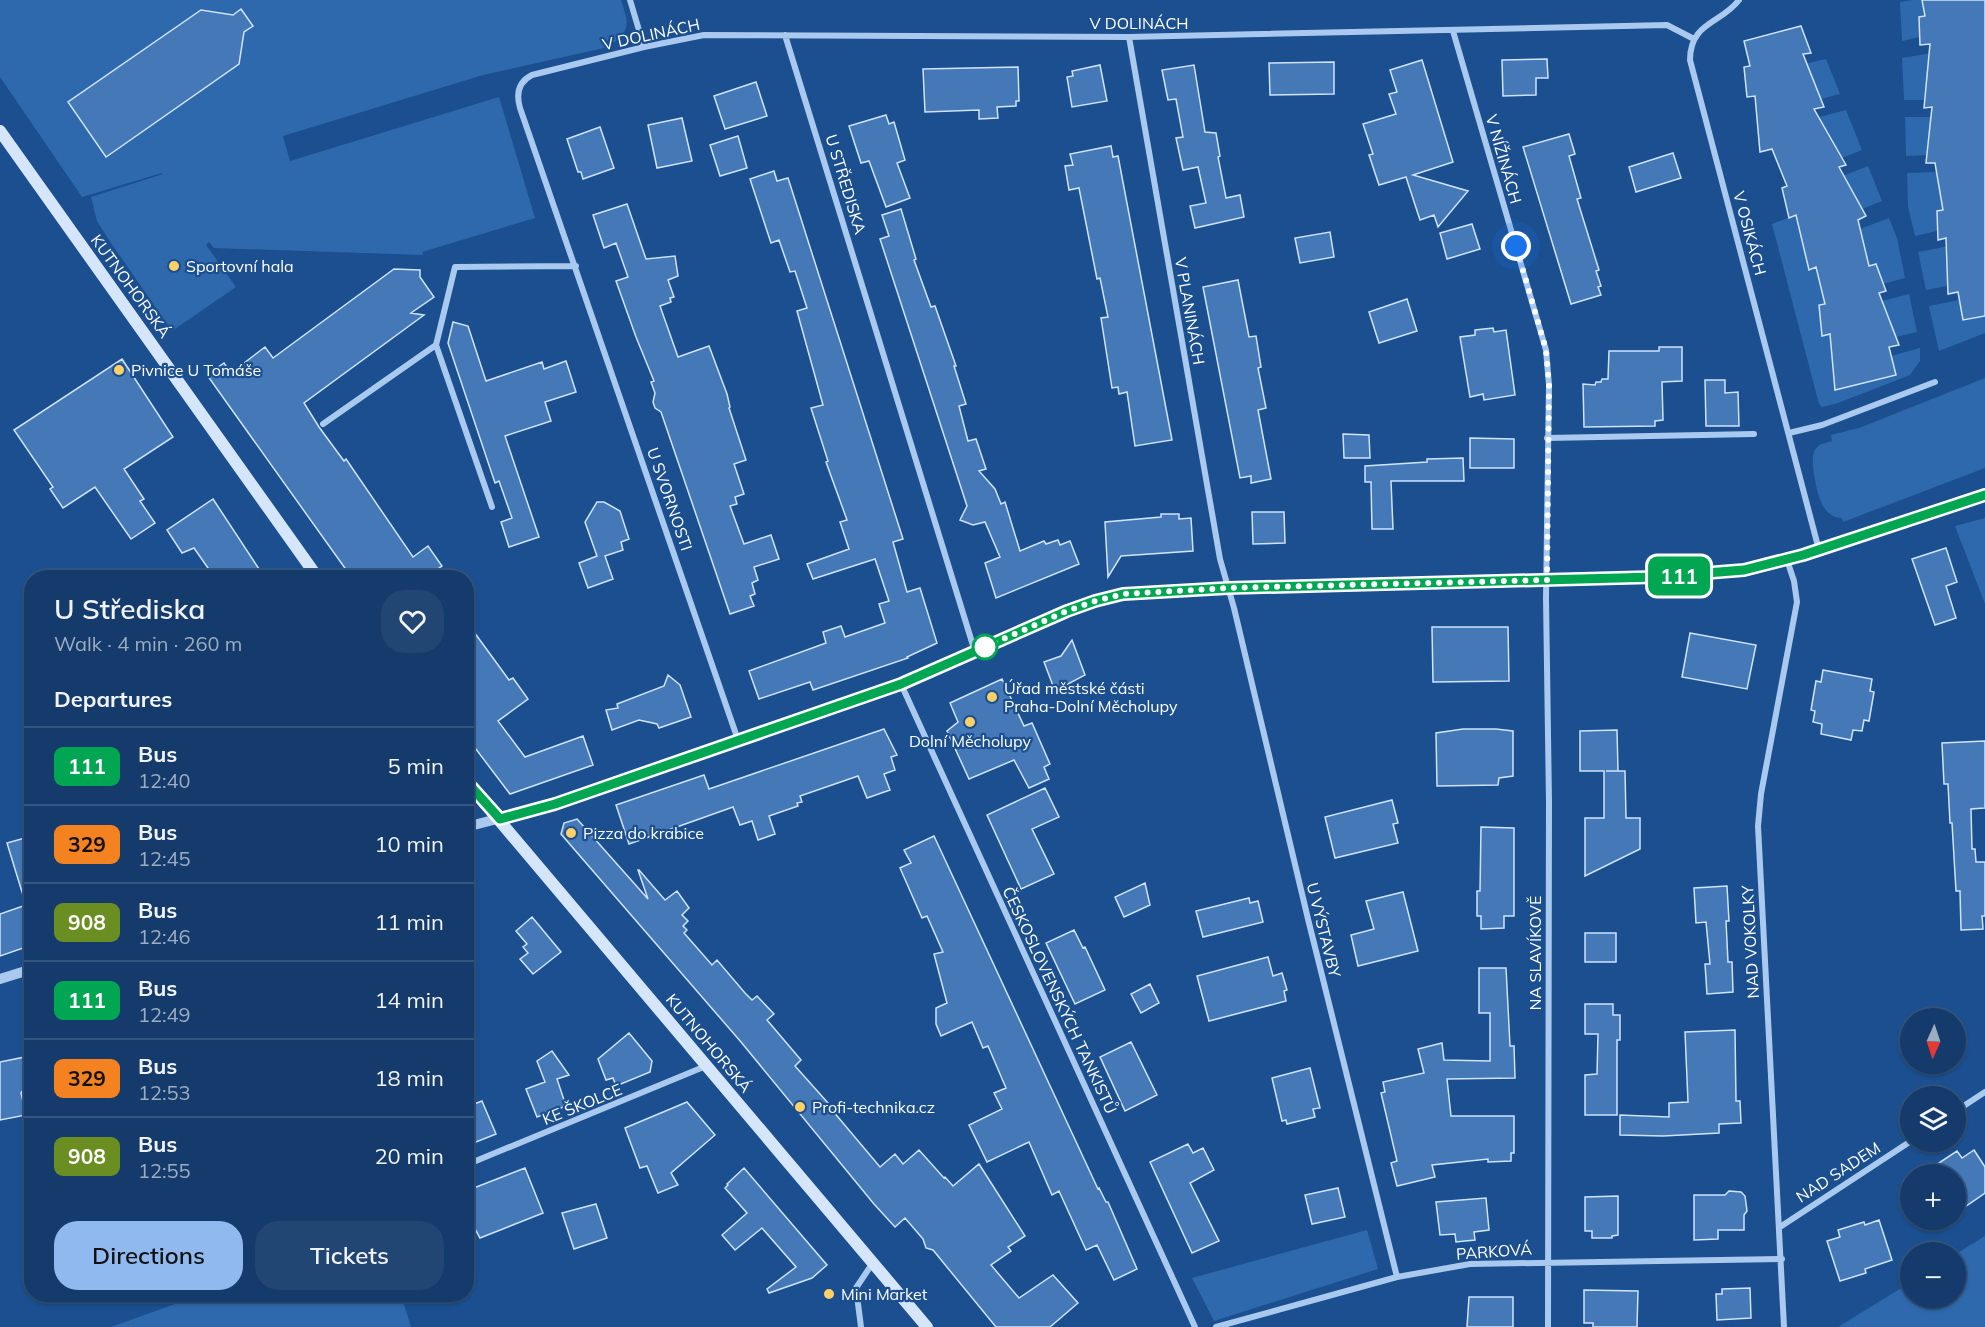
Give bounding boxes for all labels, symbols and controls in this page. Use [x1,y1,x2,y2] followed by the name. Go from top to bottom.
[1089,13,1189,33] street label: V DOLINÁCH
[600,14,702,54] street label: V DOLINÁCH
[1482,112,1526,206] street label: V NÍŽINÁCH
[821,132,871,237] street label: U STŘEDISKA
[1729,189,1771,277] street label: V OSIKÁCH
[87,230,175,342] street label: KUTNOHORSKÁ
[1501,231,1531,261] your location
[186,256,294,276] place label: Sportovní hala
[1171,256,1209,366] street label: V PLANINÁCH
[167,259,181,273] marker: Sportovní hala
[131,360,261,380] place label: Pivnice U Tomáše
[112,363,126,377] marker: Pivnice U Tomáše
[643,445,697,553] street label: U SVORNOSTI
[1644,556,1714,596] line badge: 111
[1660,563,1698,589] text: 111
[381,590,444,653] button: heart
[54,591,205,626] text: U Střediska
[54,631,242,656] text: Walk · 4 min · 260 m
[972,634,998,660] unlabelled marker
[1004,678,1178,716] place label: Úřad městské části Praha-Dolní Měcholupy
[54,685,172,713] text: Departures
[985,690,999,704] marker: Úřad městské části Praha-Dolní Měcholupy
[963,715,977,729] marker: Dolní Měcholupy
[909,731,1032,751] place label: Dolní Měcholupy
[138,740,177,768] text: Bus
[388,752,444,780] text: 5 min
[68,753,106,779] text: 111
[138,768,191,793] text: 12:40
[138,818,177,846] text: Bus
[583,823,704,843] place label: Pizza do krabice
[564,826,578,840] marker: Pizza do krabice
[374,830,444,858] text: 10 min
[68,831,106,857] text: 329
[138,846,191,871] text: 12:45
[1303,880,1346,980] street label: U VÝSTAVBY
[998,883,1122,1117] street label: ČESKOSLOVENSKÝCH TANKISTŮ
[1737,885,1763,999] street label: NAD VOKOLKY
[138,896,177,924] text: Bus
[1525,896,1545,1010] street label: NA SLAVÍKOVĚ
[374,908,444,936] text: 11 min
[68,909,106,935] text: 908
[138,924,191,949] text: 12:46
[138,974,177,1002] text: Bus
[374,986,444,1014] text: 14 min
[68,987,106,1013] text: 111
[662,990,756,1097] street label: KUTNOHORSKÁ
[138,1002,191,1027] text: 12:49
[1900,1008,1966,1074] north arrow
[1900,1008,1966,1308] map controls
[138,1052,177,1080] text: Bus
[374,1064,444,1092] text: 18 min
[68,1065,106,1091] text: 329
[539,1079,625,1129] street label: KE ŠKOLCE
[138,1080,191,1105] text: 12:53
[1900,1086,1966,1152] button: layers
[812,1097,935,1117] place label: Profi-technika.cz
[793,1100,807,1114] marker: Profi-technika.cz
[138,1130,177,1158] text: Bus
[1792,1137,1884,1207] street label: NAD SADEM
[374,1142,444,1170] text: 20 min
[68,1143,106,1169] text: 908
[138,1158,191,1183] text: 12:55
[1900,1164,1966,1230] button: +
[54,1221,243,1290] button: Directions
[255,1221,444,1290] button: Tickets
[1455,1238,1533,1264] street label: PARKOVÁ
[1900,1242,1966,1308] button: −
[841,1284,928,1304] place label: Mini Market
[822,1287,836,1301] marker: Mini Market

